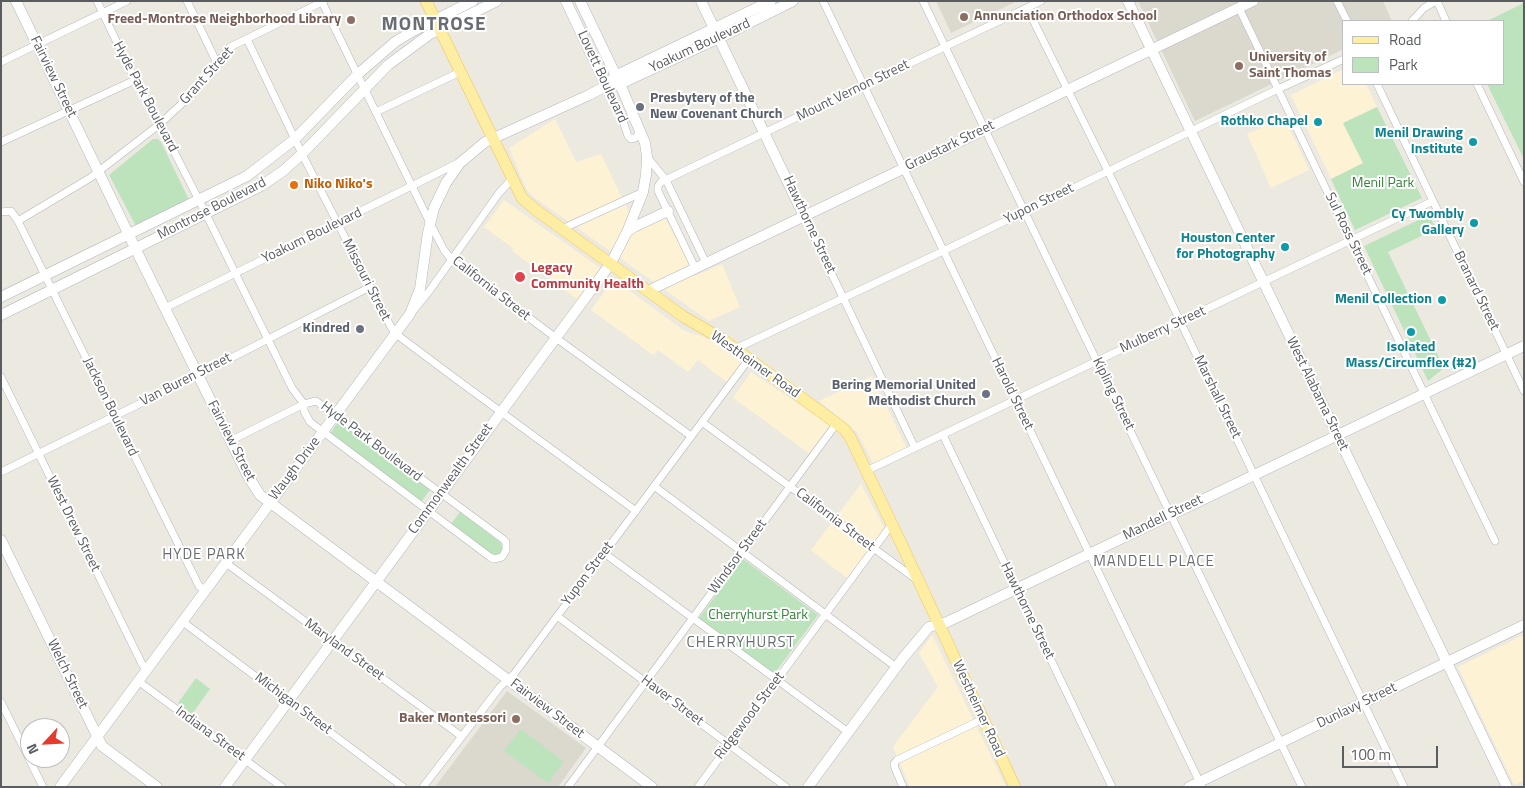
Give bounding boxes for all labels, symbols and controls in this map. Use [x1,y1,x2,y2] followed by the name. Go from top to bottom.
[974,9,1157,25] place label: Annunciation Orthodox School
[958,11,970,23] marker: Annunciation Orthodox School
[108,12,341,28] place label: Freed-Montrose Neighborhood Library
[345,14,357,26] marker: Freed-Montrose Neighborhood Library
[381,14,487,36] district label: MONTROSE
[647,15,753,77] street label: Yoakum Boulevard
[1342,20,1505,85] legend
[573,28,631,126] street label: Lovett Boulevard
[1389,28,1421,51] text: Road
[26,34,80,120] street label: Fairview Street
[109,39,181,155] street label: Hyde Park Boulevard
[177,44,237,108] street label: Grant Street
[1249,50,1331,82] place label: University of Saint Thomas
[1389,53,1418,76] text: Park
[794,56,912,126] street label: Mount Vernon Street
[1233,60,1245,72] marker: University of Saint Thomas
[650,91,783,124] place label: Presbytery of the New Covenant Church
[634,101,646,113] marker: Presbytery of the New Covenant Church
[1221,114,1308,130] place label: Rothko Chapel
[1312,116,1324,128] marker: Rothko Chapel
[903,117,997,175] street label: Graustark Street
[1375,126,1463,158] place label: Menil Drawing Institute
[1467,136,1479,148] marker: Menil Drawing Institute
[155,174,269,244] street label: Montrose Boulevard
[779,174,839,276] street label: Hawthorne Street
[1352,176,1414,192] park label: Menil Park
[304,177,373,193] place label: Niko Niko's
[288,179,300,191] marker: Niko Niko's
[1001,180,1077,228] street label: Yupon Street
[1321,190,1375,278] street label: Sul Ross Street
[259,205,365,267] street label: Yoakum Boulevard
[1391,207,1464,240] place label: Cy Twombly Gallery
[1468,217,1480,229] marker: Cy Twombly Gallery
[1176,231,1275,264] place label: Houston Center for Photography
[338,236,394,324] street label: Missouri Street
[1279,241,1291,253] marker: Houston Center for Photography
[1450,249,1502,333] street label: Branard Street
[449,253,533,325] street label: California Street
[531,261,644,294] place label: Legacy Community Health
[513,270,527,284] marker: Legacy Community Health
[1335,292,1432,308] place label: Menil Collection
[1436,294,1448,306] marker: Menil Collection
[1118,303,1208,357] street label: Mulberry Street
[303,321,350,337] place label: Kindred
[354,323,366,335] marker: Kindred
[1405,326,1417,338] marker: Isolated Mass/Circumflex (#2)
[707,328,803,402] street label: Westheimer Road
[1282,334,1352,454] street label: West Alabama Street
[1346,340,1476,372] place label: Isolated Mass/Circumflex (#2)
[138,350,234,410] street label: Van Buren Street
[1190,353,1244,441] street label: Marshall Street
[79,355,141,459] street label: Jackson Boulevard
[987,355,1037,433] street label: Harold Street
[1088,355,1138,433] street label: Kipling Street
[832,378,976,411] place label: Bering Memorial United Methodist Church
[980,388,992,400] marker: Bering Memorial United Methodist Church
[203,398,259,484] street label: Fairview Street
[317,398,425,486] street label: Hyde Park Boulevard
[405,420,497,538] street label: Commonwealth Street
[266,434,324,504] street label: Waugh Drive
[43,473,103,575] street label: West Drew Street
[792,485,878,555] street label: California Street
[1120,492,1206,544] street label: Mandell Street
[705,516,771,598] street label: Windsor Street
[559,539,617,609] street label: Yupon Street
[161,546,247,564] district label: HYDE PARK
[1092,553,1216,571] district label: MANDELL PLACE
[996,560,1058,662] street label: Hawthorne Street
[708,608,808,624] park label: Cherryhurst Park
[301,615,387,685] street label: Maryland Street
[685,634,797,652] district label: CHERRYHURST
[43,637,91,711] street label: Welch Street
[948,658,1008,760] street label: Westheimer Road
[251,669,335,739] street label: Michigan Street
[712,669,788,763] street label: Ridgewood Street
[637,672,707,730] street label: Haver Street
[507,676,587,742] street label: Fairview Street
[1314,679,1400,733] street label: Dunlavy Street
[172,703,248,765] street label: Indiana Street
[399,711,506,727] place label: Baker Montessori
[510,713,522,725] marker: Baker Montessori
[20,718,70,768] north arrow
[1345,736,1441,768] scale bar
[20,740,43,758] text: N
[1350,743,1391,766] text: 100 m

